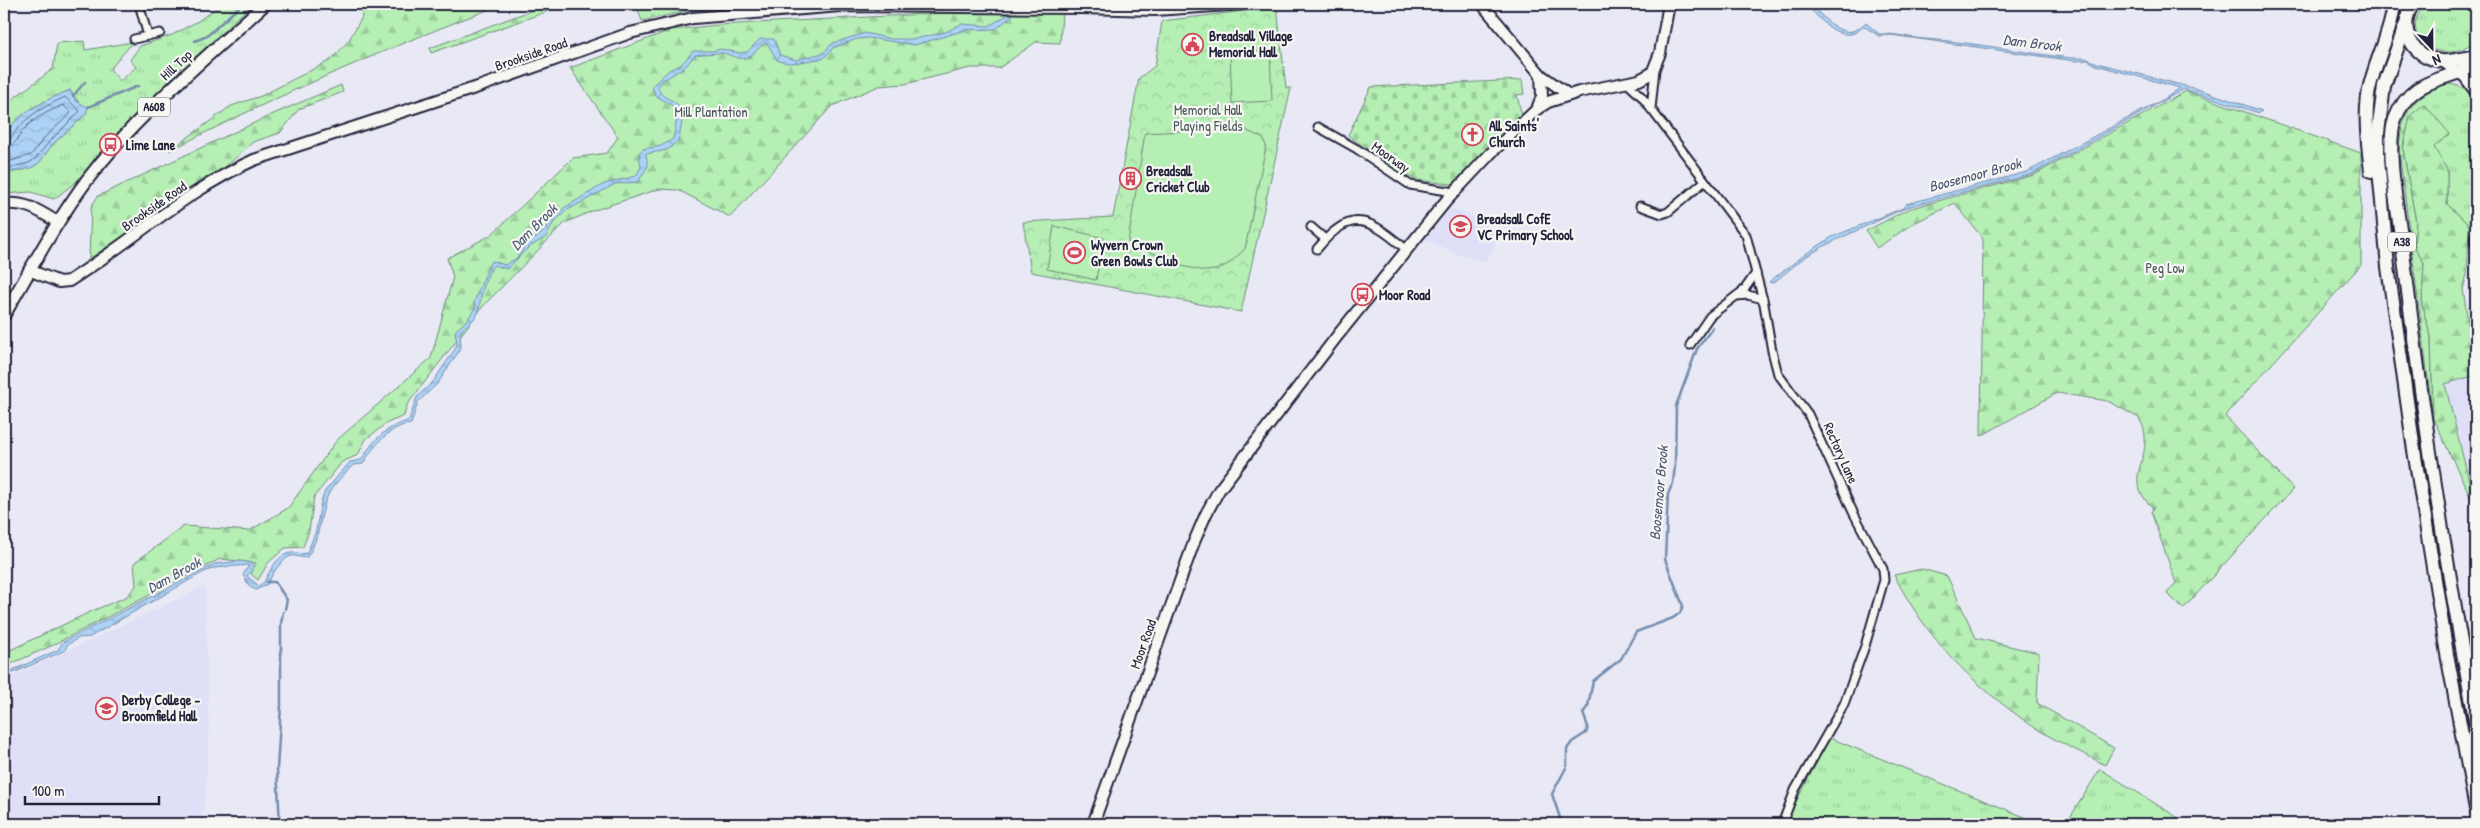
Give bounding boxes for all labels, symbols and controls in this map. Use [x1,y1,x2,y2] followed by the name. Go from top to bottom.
[2408,22,2458,72] north arrow
[1209,26,1293,61] place label: Breadsall Village Memorial Hall
[2002,29,2064,57] water label: Dam Brook
[492,32,570,75] street label: Brookside Road
[1181,32,1205,56] public building icon: Breadsall Village Memorial Hall
[156,45,196,85] street label: Hill Top
[2430,50,2444,71] text: N
[138,98,170,116] road number: A608
[1173,100,1243,136] park label: Memorial Hall Playing Fields
[674,102,748,121] park label: Mill Plantation
[1489,116,1539,151] place label: All Saints' Church
[1461,122,1485,146] church icon: All Saints' Church
[98,133,122,157] bus stop icon: Lime Lane
[126,135,176,154] place label: Lime Lane
[1368,137,1414,178] street label: Moorway
[1926,152,2025,197] water label: Boosemoor Brook
[1146,161,1210,196] place label: Breadsall Cricket Club
[1118,167,1142,191] building icon: Breadsall Cricket Club
[117,176,190,235] street label: Brookside Road
[506,197,563,255] water label: Dam Brook
[1477,209,1574,246] place label: Breadsall CofE VC Primary School
[1449,215,1473,239] school or university icon: Breadsall CofE VC Primary School
[2388,232,2416,252] road number: A38
[1091,235,1178,270] place label: Wyvern Crown Green Bowls Club
[1063,241,1087,265] sports icon: Wyvern Crown Green Bowls Club
[2145,258,2185,278] park label: Peg Low
[1351,283,1375,307] bus stop icon: Moor Road
[1379,285,1431,304] place label: Moor Road
[1819,419,1864,487] street label: Rectory Lane
[1644,443,1673,541] water label: Boosemoor Brook
[143,550,206,598] water label: Dam Brook
[1125,616,1160,671] street label: Moor Road
[122,690,200,725] place label: Derby College - Broomfield Hall
[94,696,118,720] school or university icon: Derby College - Broomfield Hall
[25,773,159,805] scale bar
[32,780,65,801] text: 100 m

